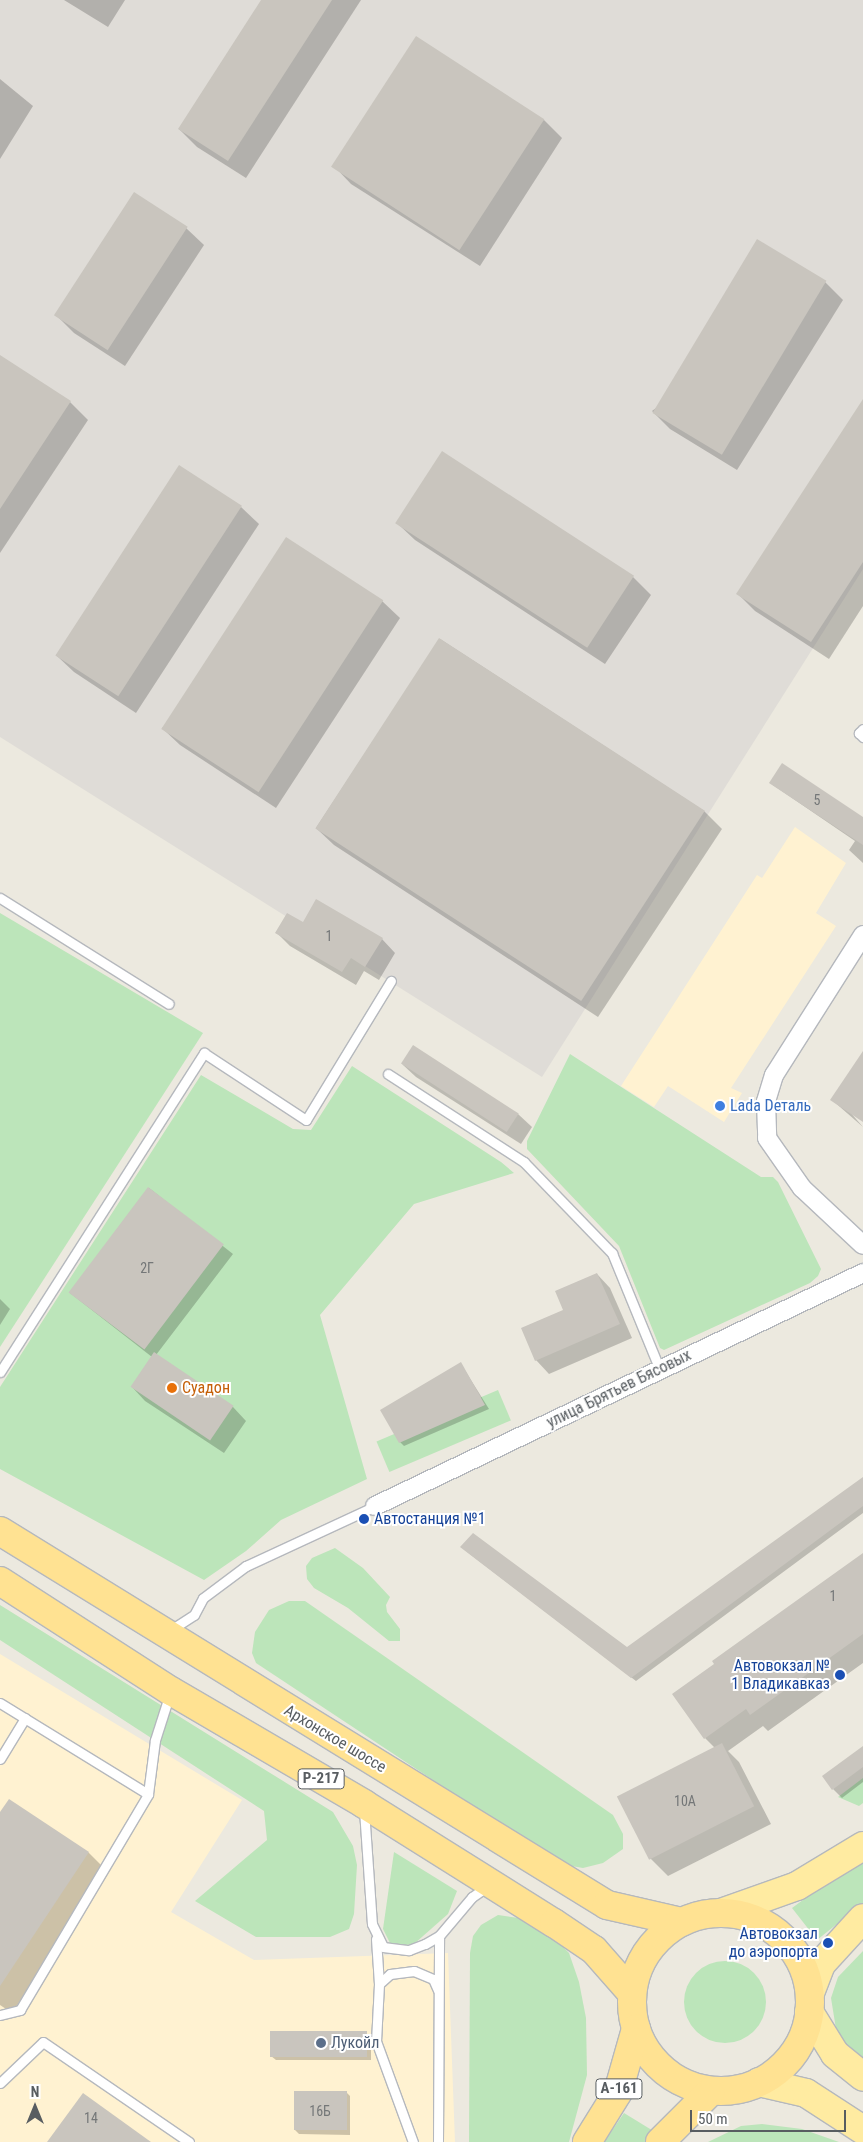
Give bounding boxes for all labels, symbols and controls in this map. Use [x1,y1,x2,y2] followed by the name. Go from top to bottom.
[814,792,820,808] house number: 5
[326,928,332,944] house number: 1
[730,1096,811,1116] place label: Lada Dеталь
[714,1100,726,1112] marker: Lada Dеталь
[140,1260,154,1276] house number: 2Г
[544,1346,694,1432] street label: улица Брятьев Бясовых
[182,1378,230,1398] place label: Суадон
[166,1382,178,1394] marker: Суадон
[374,1509,486,1529] place label: Автостанция №1
[358,1513,370,1525] marker: Автостанция №1
[830,1588,836,1604] house number: 1
[731,1656,830,1694] place label: Автовокзал № 1 Владикавказ
[834,1669,846,1681] marker: Автовокзал № 1 Владикавказ
[280,1701,390,1777] street label: Архонское шоссе
[297,1766,345,1792] road number: Р-217
[674,1793,696,1809] house number: 10А
[729,1924,818,1962] place label: Автовокзал до аэропорта
[822,1937,834,1949] marker: Автовокзал до аэропорта
[331,2033,379,2053] place label: Лукойл
[315,2037,327,2049] marker: Лукойл
[595,2076,643,2102] road number: А-161
[10,2082,60,2132] north arrow
[31,2084,39,2100] text: N
[693,2100,849,2132] scale bar
[309,2103,331,2119] house number: 16Б
[84,2110,98,2126] house number: 14
[698,2110,728,2128] text: 50 m

